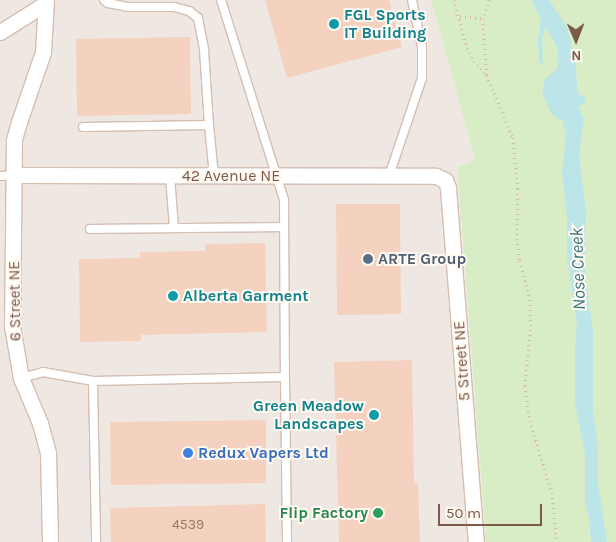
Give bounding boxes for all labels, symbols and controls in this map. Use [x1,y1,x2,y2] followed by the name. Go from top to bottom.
[344,5,426,43] place label: FGL Sports IT Building
[551,15,601,65] north arrow
[328,18,340,30] marker: FGL Sports IT Building
[571,47,581,64] text: N
[182,166,280,186] street label: 42 Avenue NE
[566,227,590,311] water label: Nose Creek
[378,249,466,269] place label: ARTE Group
[362,253,374,265] marker: ARTE Group
[5,261,25,341] street label: 6 Street NE
[183,286,309,306] place label: Alberta Garment
[167,290,179,302] marker: Alberta Garment
[450,320,474,402] street label: 5 Street NE
[253,396,364,434] place label: Green Meadow Landscapes
[368,409,380,421] marker: Green Meadow Landscapes
[198,443,329,463] place label: Redux Vapers Ltd
[182,447,194,459] marker: Redux Vapers Ltd
[441,494,545,526] scale bar
[279,503,368,523] place label: Flip Factory
[446,504,481,522] text: 50 m
[372,507,384,519] marker: Flip Factory
[172,517,204,533] house number: 4539

